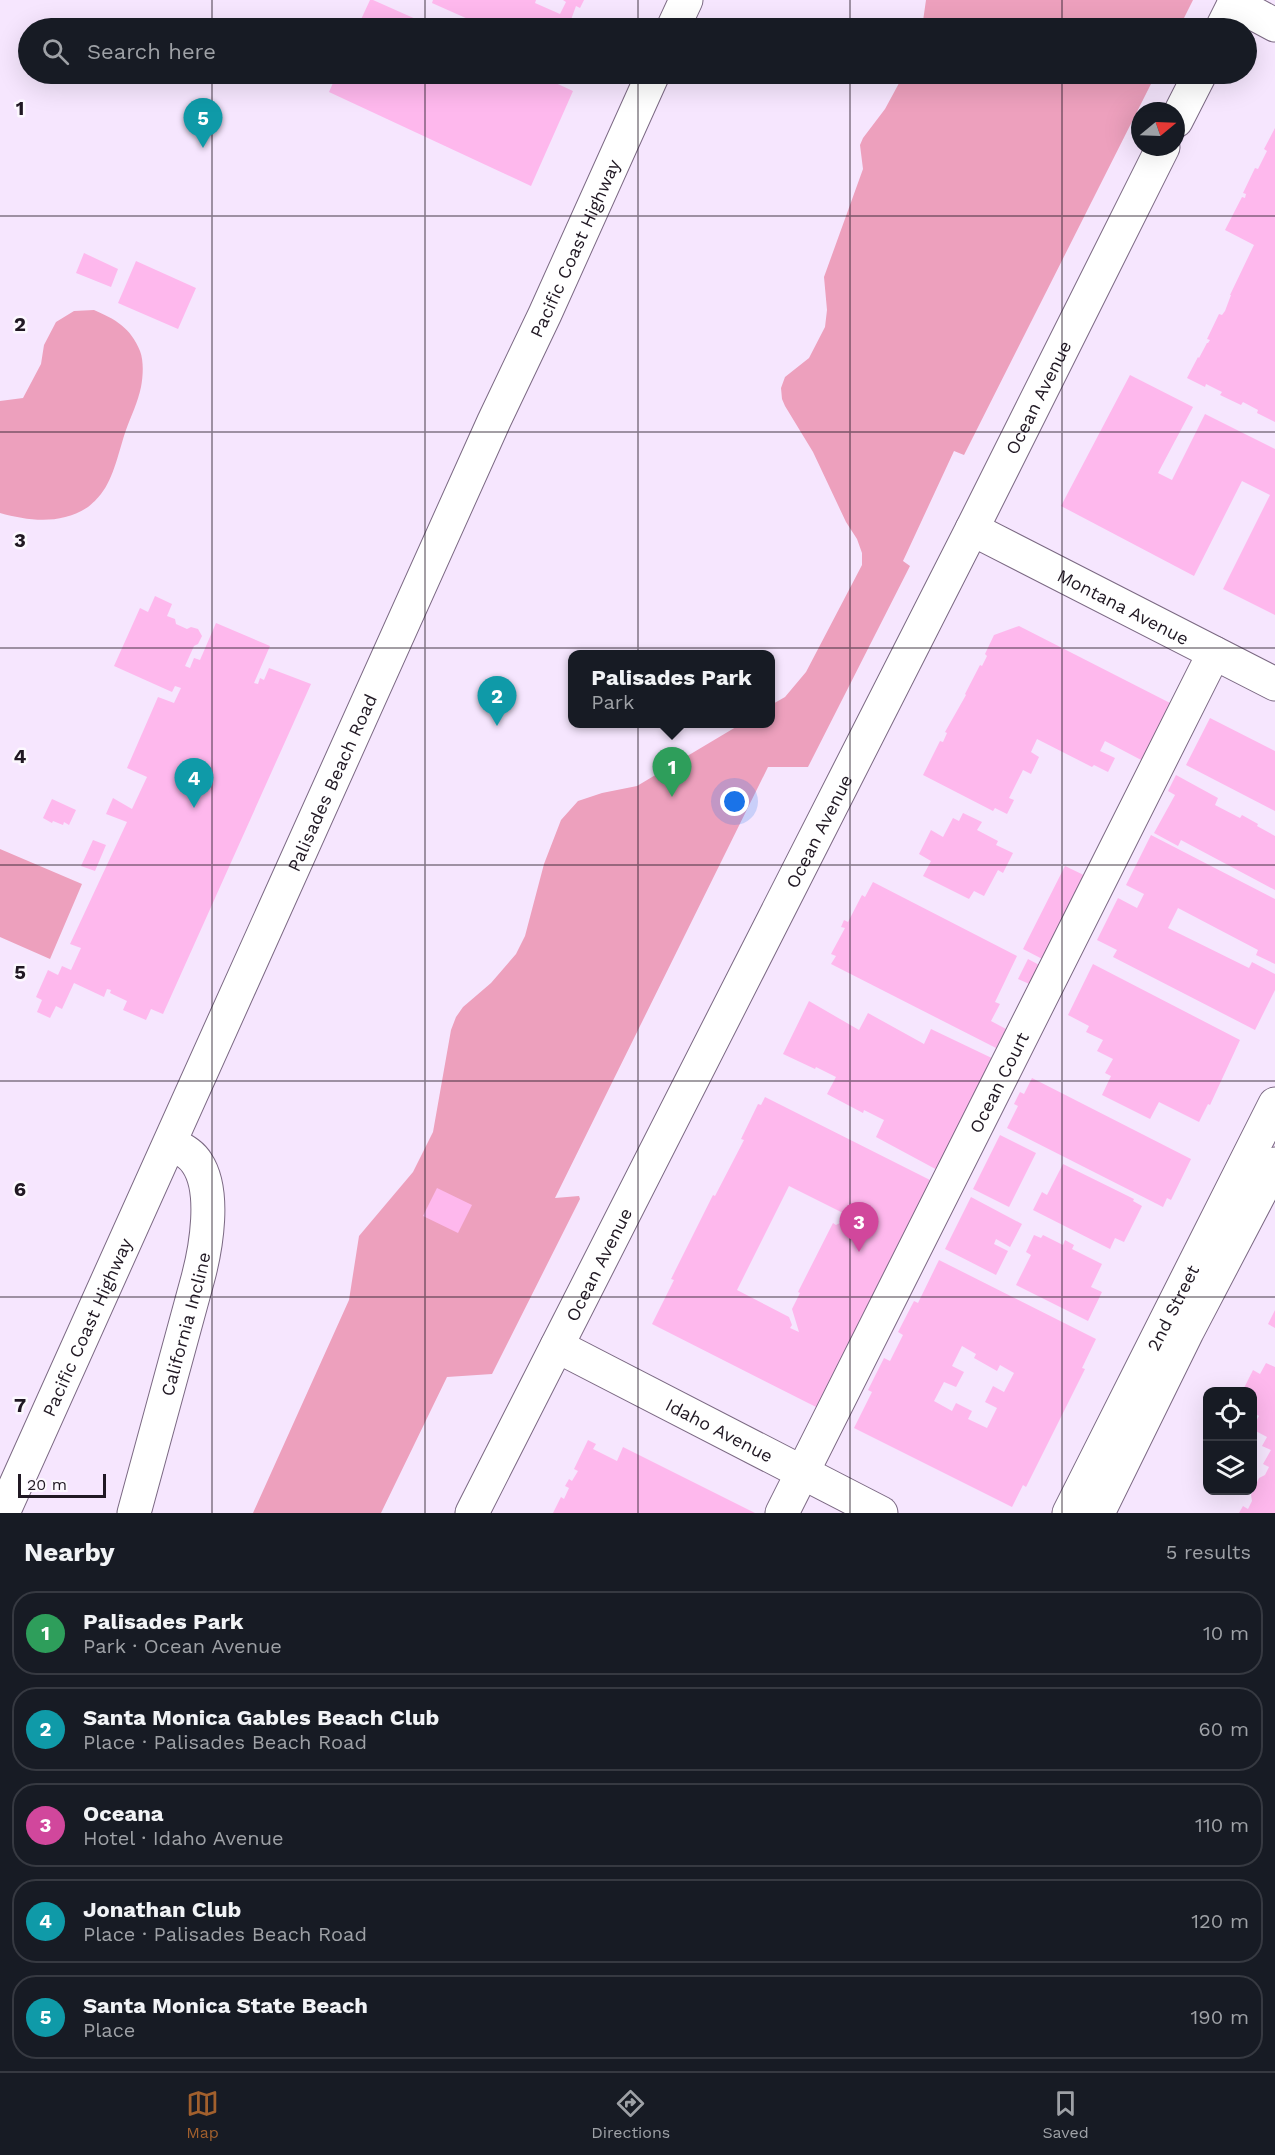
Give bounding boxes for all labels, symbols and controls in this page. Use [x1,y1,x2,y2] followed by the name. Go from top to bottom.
[18,18,1257,84] search box
[39,35,72,68] icon: search
[87,39,216,64] text: Search here
[16,96,24,120] text: 1
[184,98,222,148] pin: 5
[1131,102,1185,156] north arrow
[525,155,624,341] street label: Pacific Coast Highway
[14,312,26,336] text: 2
[1001,337,1075,458] street label: Ocean Avenue
[14,528,26,552] text: 3
[1054,564,1193,649] street label: Montana Avenue
[568,650,775,728] popup
[591,665,752,690] text: Palisades Park
[478,676,516,726] pin: 2
[282,690,380,874] street label: Palisades Beach Road
[591,690,634,714] text: Park
[14,744,27,768] text: 4
[652,748,692,797] pin: 1
[174,758,214,808] pin: 4
[781,771,856,891] street label: Ocean Avenue
[720,787,749,816] your location
[14,960,26,984] text: 5
[964,1028,1033,1136] street label: Ocean Court
[14,1177,26,1201] text: 6
[840,1202,878,1252] pin: 3
[561,1204,636,1325] street label: Ocean Avenue
[37,1234,136,1419] street label: Pacific Coast Highway
[156,1250,214,1398] street label: California Incline
[1142,1261,1203,1354] street label: 2nd Street
[1203,1387,1257,1495] map controls
[1203,1387,1257,1441] button: locate
[14,1393,26,1417] text: 7
[662,1394,777,1466] street label: Idaho Avenue
[1203,1441,1257,1495] button: layers
[18,1471,106,1498] scale bar
[27,1475,67,1494] text: 20 m
[24,1537,115,1567] text: Nearby
[1166,1540,1251,1564] text: 5 results
[83,1609,244,1634] text: Palisades Park
[41,1621,50,1645] text: 1
[1203,1621,1249,1645] text: 10 m
[83,1634,282,1658] text: Park · Ocean Avenue
[83,1705,439,1730] text: Santa Monica Gables Beach Club
[40,1717,51,1741] text: 2
[1199,1717,1249,1741] text: 60 m
[83,1730,367,1754] text: Place · Palisades Beach Road
[83,1801,164,1826] text: Oceana
[40,1813,51,1837] text: 3
[1195,1813,1249,1837] text: 110 m
[83,1826,284,1850] text: Hotel · Idaho Avenue
[83,1897,241,1922] text: Jonathan Club
[39,1909,52,1933] text: 4
[1191,1909,1249,1933] text: 120 m
[83,1922,367,1946] text: Place · Palisades Beach Road
[83,1993,368,2018] text: Santa Monica State Beach
[40,2005,51,2029] text: 5
[1191,2005,1249,2029] text: 190 m
[83,2018,135,2042] text: Place
[186,2087,219,2142] tab: Map
[591,2087,670,2142] tab: Directions
[1042,2087,1089,2142] tab: Saved

